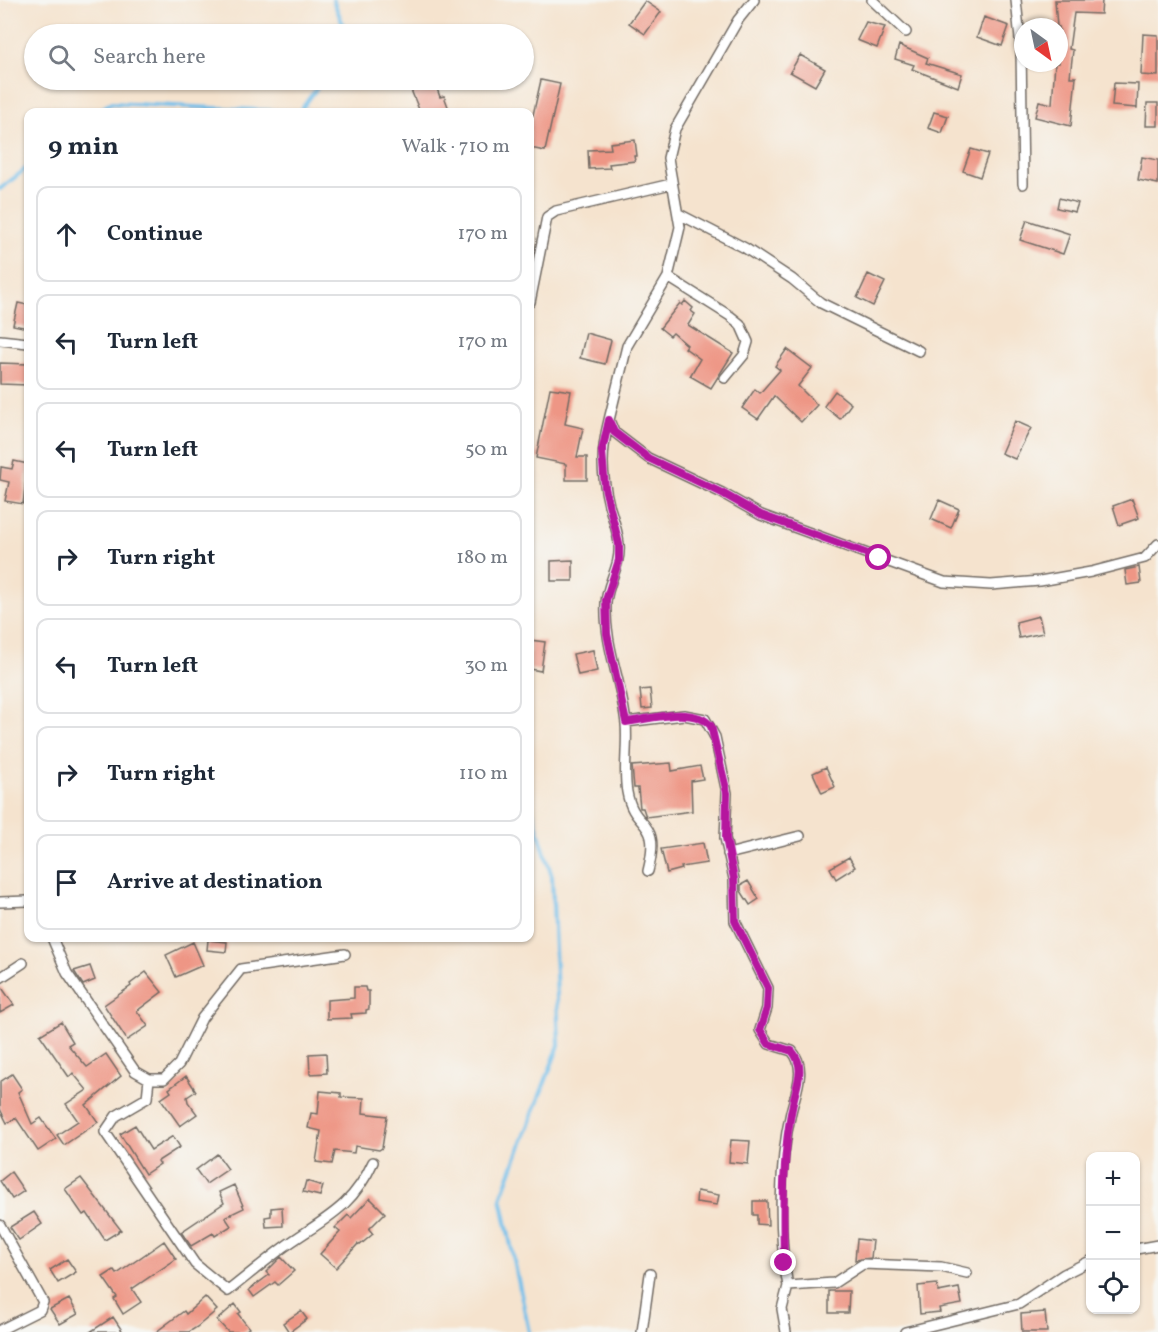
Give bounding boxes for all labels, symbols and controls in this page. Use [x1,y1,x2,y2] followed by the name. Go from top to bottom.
[1014,18,1068,72] north arrow
[24,24,534,90] search box
[45,41,78,74] icon: search
[93,42,206,73] text: Search here
[48,129,119,165] text: 9 min
[401,133,510,161] text: Walk · 710 m
[50,218,83,251] icon: ahead
[107,219,203,250] text: Continue
[458,220,508,248] text: 170 m
[50,326,83,359] icon: left
[107,327,198,358] text: Turn left
[458,328,508,356] text: 170 m
[50,434,83,467] icon: left
[107,435,198,466] text: Turn left
[465,436,508,464] text: 50 m
[50,542,83,575] icon: right
[107,543,215,574] text: Turn right
[456,544,508,572] text: 180 m
[865,544,891,570] route start
[50,650,83,683] icon: left
[107,651,198,682] text: Turn left
[464,652,508,680] text: 30 m
[50,758,83,791] icon: right
[107,759,215,790] text: Turn right
[459,760,508,788] text: 110 m
[50,866,83,899] icon: arrive
[107,867,323,898] text: Arrive at destination
[1086,1152,1140,1314] map controls
[1086,1152,1140,1206] button: +
[1086,1206,1140,1260] button: −
[770,1249,796,1275] route end
[1086,1260,1140,1314] button: locate

